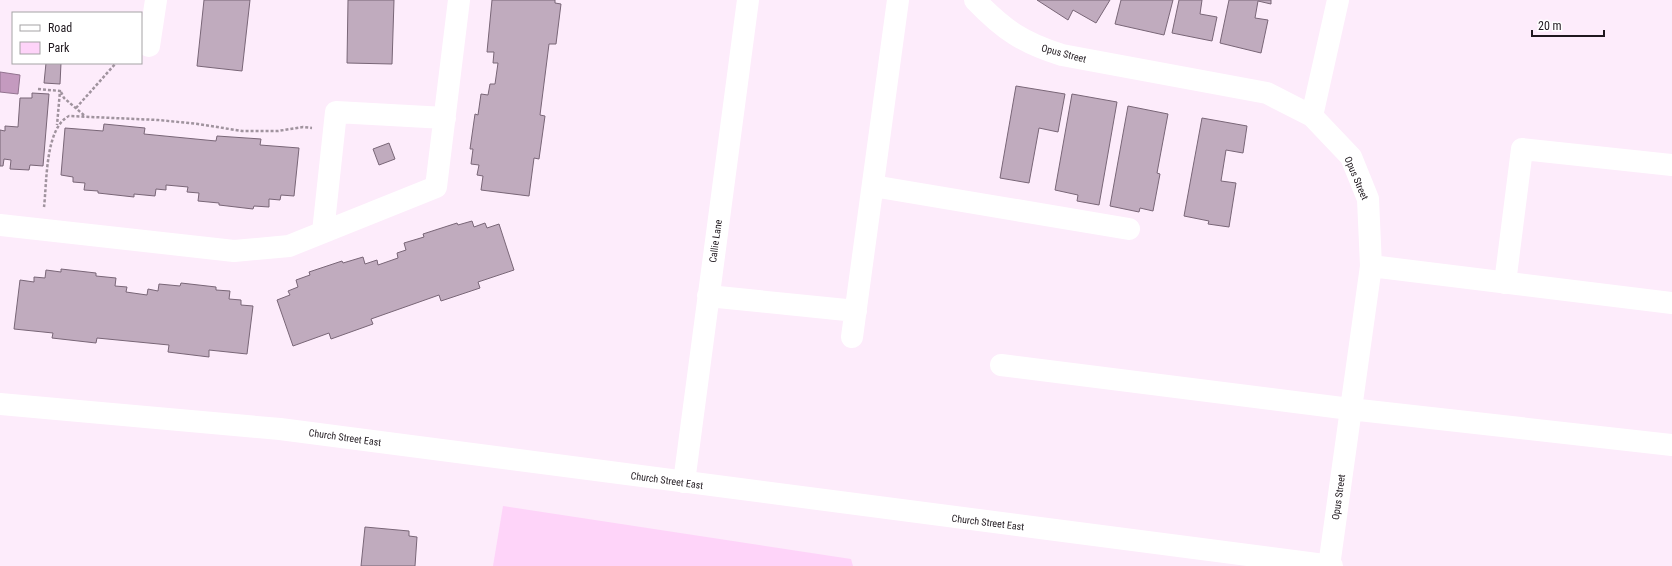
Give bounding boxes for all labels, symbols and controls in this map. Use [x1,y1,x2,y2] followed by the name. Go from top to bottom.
[12,12,142,64] legend
[1532,12,1604,38] scale bar
[1538,19,1562,33] text: 20 m
[48,21,72,35] text: Road
[48,41,70,55] text: Park
[1040,42,1088,65] street label: Opus Street
[1342,155,1371,202] street label: Opus Street
[707,219,724,263] street label: Callie Lane
[308,427,382,448] street label: Church Street East
[630,470,704,491] street label: Church Street East
[1330,473,1347,521] street label: Opus Street
[951,513,1025,532] street label: Church Street East

